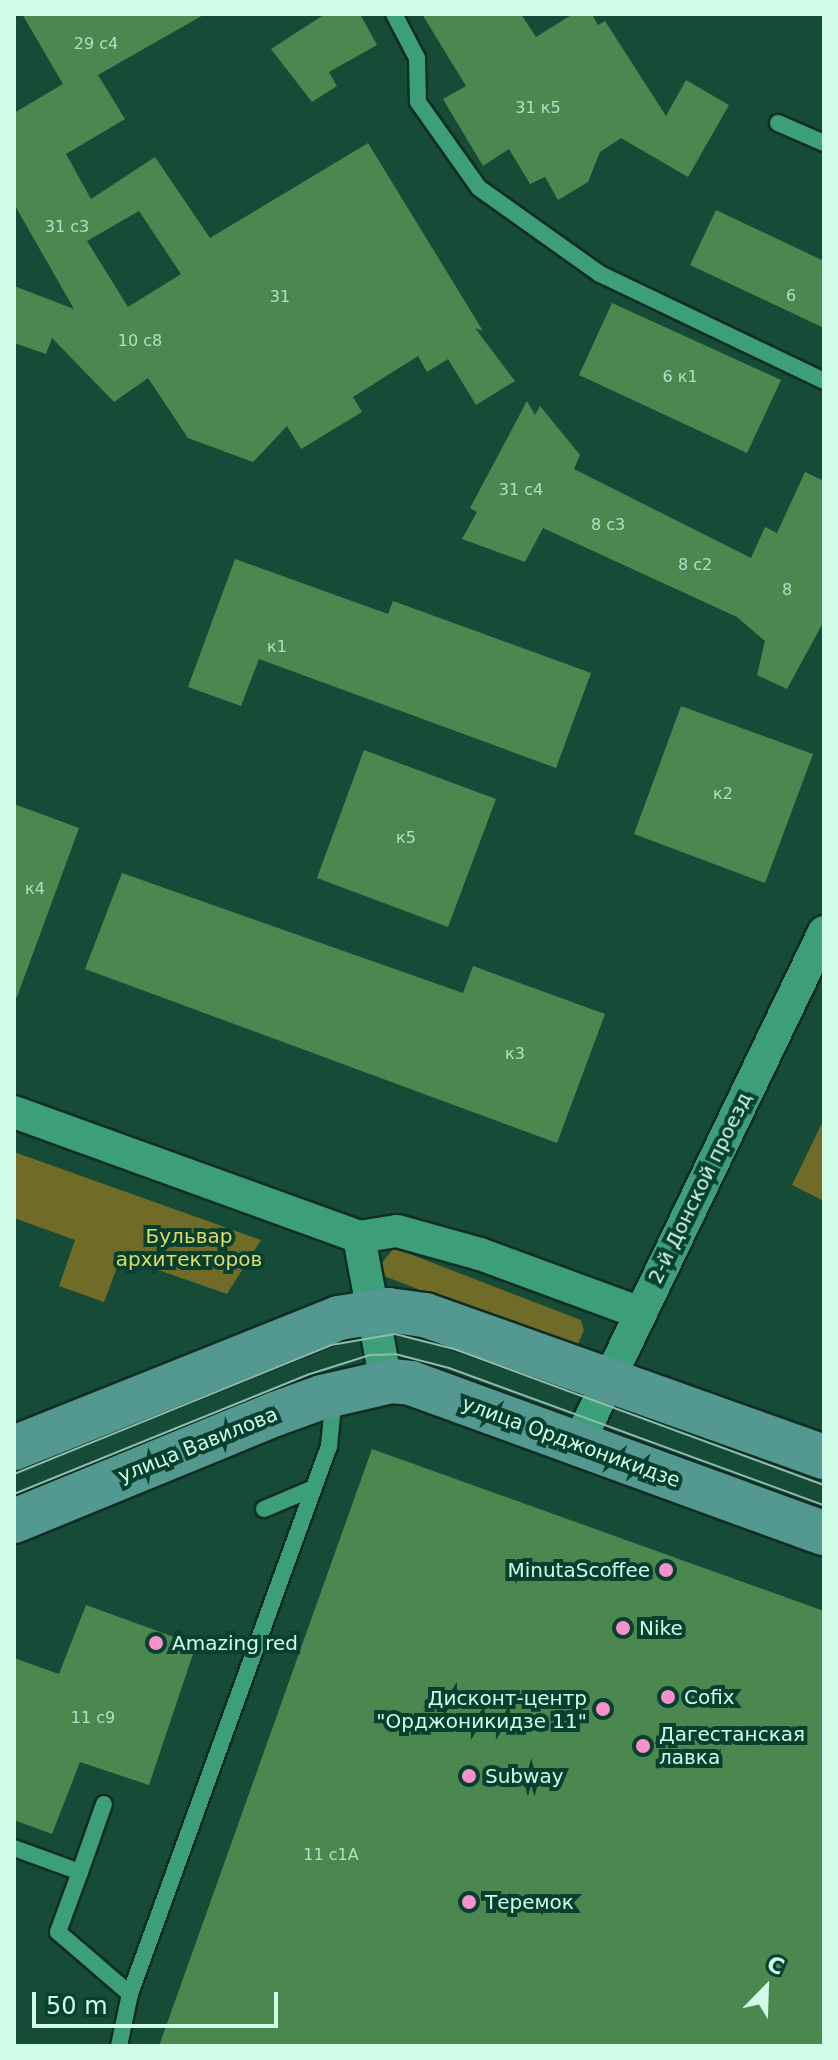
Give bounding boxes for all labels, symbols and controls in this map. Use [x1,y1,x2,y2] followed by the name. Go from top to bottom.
[74,34,118,54] house number: 29 с4
[515,98,561,118] house number: 31 к5
[45,217,89,237] house number: 31 с3
[786,286,796,306] house number: 6
[270,287,290,307] house number: 31
[118,331,162,351] house number: 10 с8
[662,367,698,387] house number: 6 к1
[499,480,543,500] house number: 31 с4
[591,515,625,535] house number: 8 с3
[678,555,712,575] house number: 8 с2
[782,580,792,600] house number: 8
[267,637,287,657] house number: к1
[713,784,733,804] house number: к2
[396,828,416,848] house number: к5
[25,879,45,899] house number: к4
[505,1044,525,1064] house number: к3
[643,1089,757,1287] street label: 2-й Донской проезд
[116,1224,262,1271] park label: Бульвар архитекторов
[459,1391,683,1493] street label: улица Орджоникидзе
[115,1402,281,1488] street label: улица Вавилова
[507,1558,650,1582] place label: MinutaScoffee
[657,1561,675,1579] marker: MinutaScoffee
[639,1616,683,1640] place label: Nike
[614,1619,632,1637] marker: Nike
[172,1631,298,1655] place label: Amazing red
[147,1634,165,1652] marker: Amazing red
[684,1685,735,1709] place label: Cofix
[376,1686,587,1733] place label: Дисконт-центр "Орджоникидзе 11"
[659,1688,677,1706] marker: Cofix
[594,1700,612,1718] marker: Дисконт-центр "Орджоникидзе 11"
[71,1708,115,1728] house number: 11 с9
[659,1722,805,1769] place label: Дагестанская лавка
[634,1737,652,1755] marker: Дагестанская лавка
[485,1764,564,1788] place label: Subway
[460,1767,478,1785] marker: Subway
[303,1845,359,1865] house number: 11 с1А
[485,1890,574,1914] place label: Теремок
[460,1893,478,1911] marker: Теремок
[726,1948,806,2028] north arrow
[763,1951,788,1980] text: С
[36,1976,282,2026] scale bar
[46,1992,108,2020] text: 50 m

